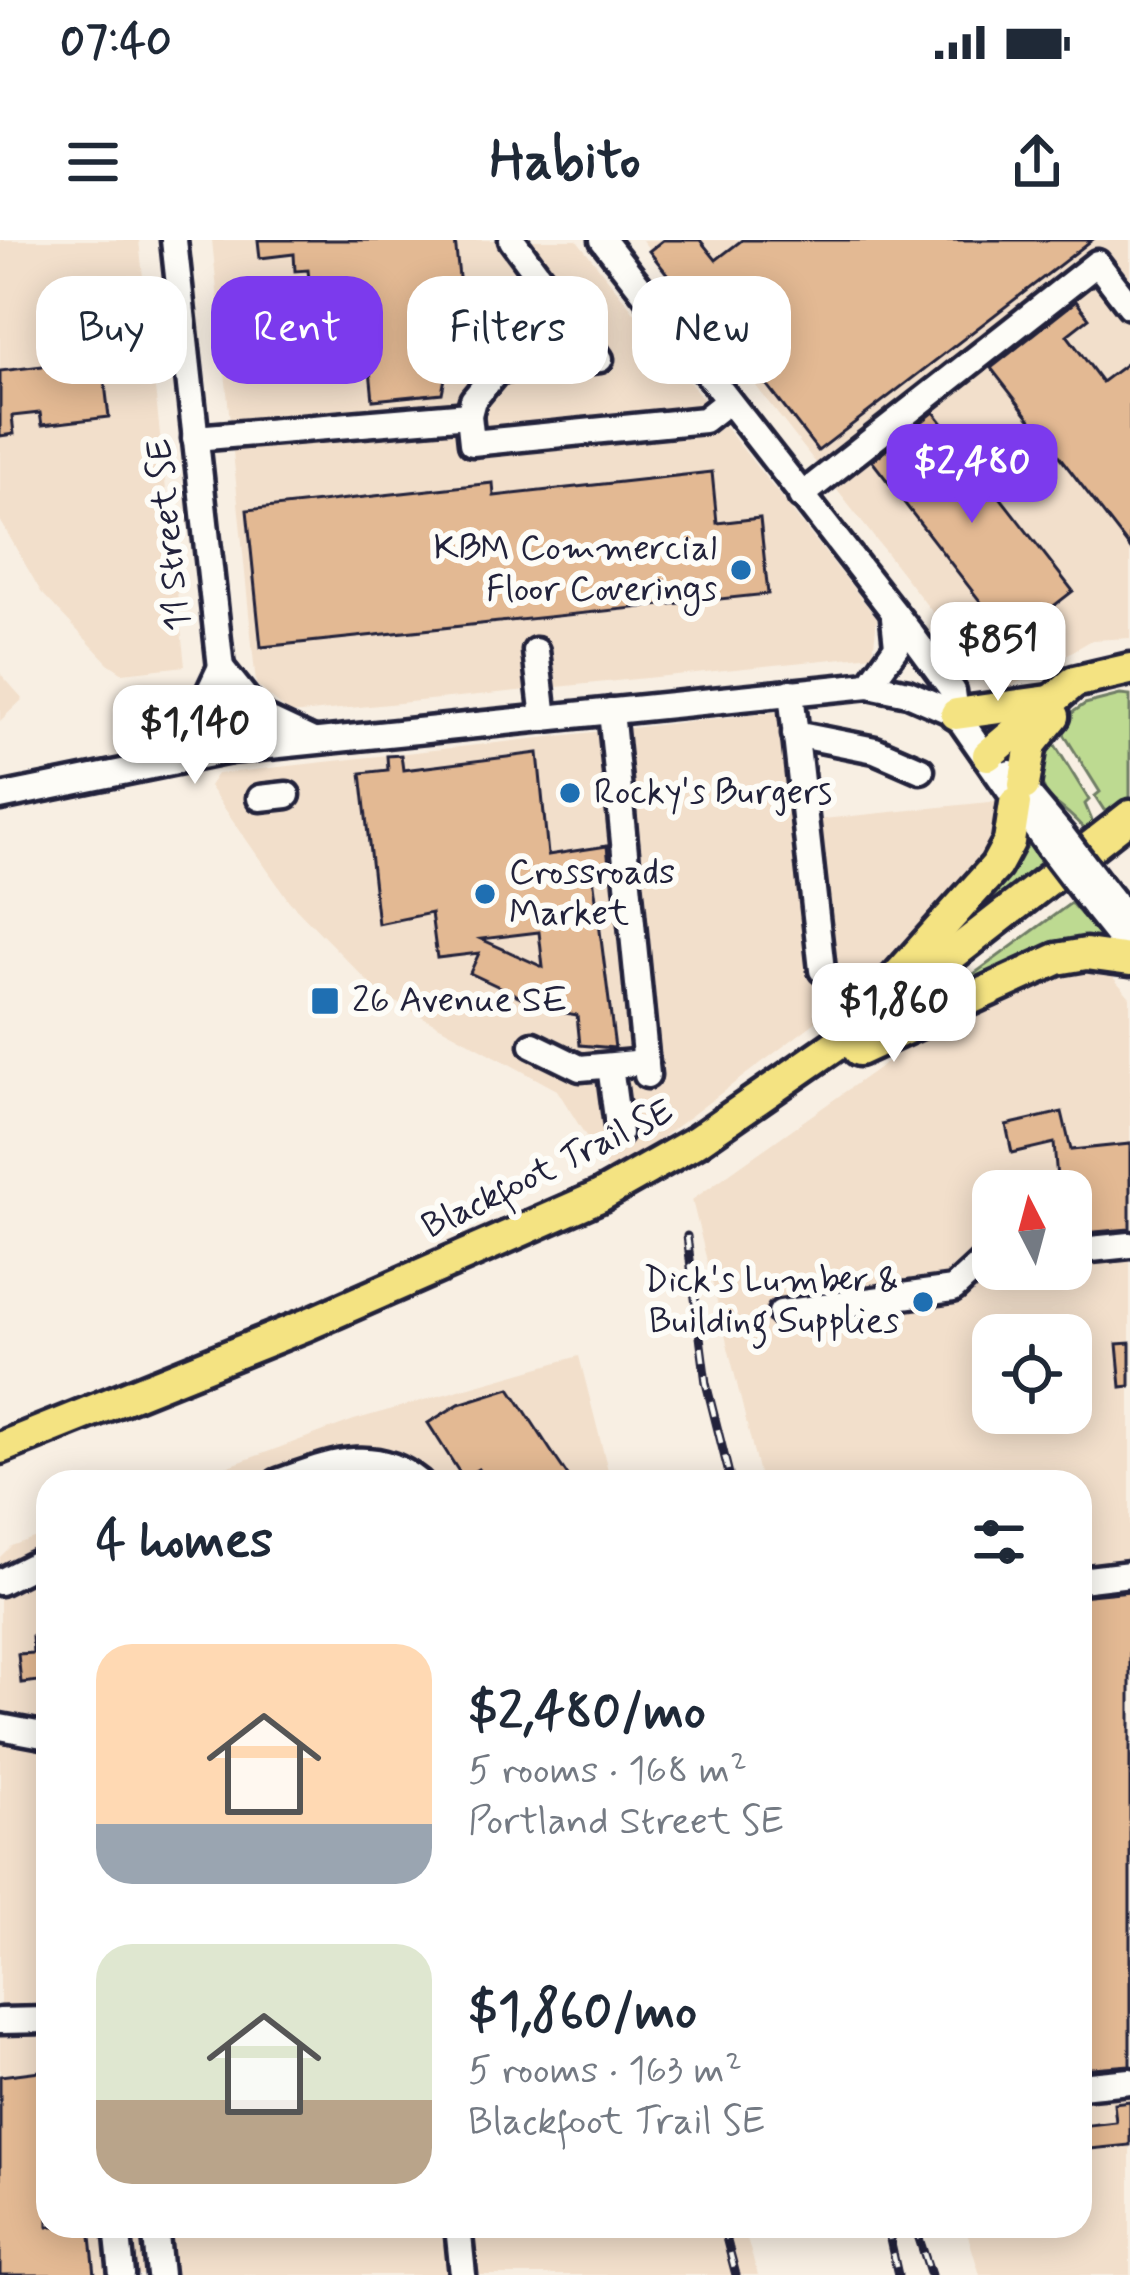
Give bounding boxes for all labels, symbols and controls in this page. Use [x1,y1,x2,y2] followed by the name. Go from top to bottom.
[60,13,172,72] text: 07:40
[489,127,641,198] text: Habito
[60,129,126,195] icon: menu
[1004,129,1070,195] icon: share
[36,276,187,384] chip: Buy
[211,276,383,384] chip: Rent
[407,276,608,384] chip: Filters
[632,276,791,384] chip: New
[874,424,1070,526] pin: $2,480
[137,436,203,634] street label: 11 Street SE
[913,437,1031,488] text: $2,480
[434,526,717,616] place label: KBM Commercial Floor Coverings
[728,557,754,583] marker: KBM Commercial Floor Coverings
[927,602,1069,704] pin: $851
[958,615,1038,666] text: $851
[97,685,293,787] pin: $1,140
[140,698,250,749] text: $1,140
[594,770,832,817] place label: Rocky's Burgers
[557,780,583,806] marker: Rocky's Burgers
[509,850,675,938] place label: Crossroads Market
[472,881,498,907] marker: Crossroads Market
[796,963,992,1065] pin: $1,860
[839,976,949,1027] text: $1,860
[352,978,567,1025] place label: 26 Avenue SE
[309,985,341,1017] marker: 26 Avenue SE
[415,1089,682,1253] street label: Blackfoot Trail SE
[972,1170,1092,1290] north arrow
[972,1170,1092,1434] map controls
[644,1258,899,1349] place label: Dick's Lumber & Building Supplies
[910,1289,936,1315] marker: Dick's Lumber & Building Supplies
[972,1314,1092,1434] button: locate
[96,1509,273,1575] text: 4 homes
[966,1509,1032,1575] icon: filters
[468,1680,706,1746] text: $2,480/mo
[192,1692,336,1836] icon: home
[468,1746,747,1797] text: 5 rooms · 168 m²
[468,1797,784,1848] text: Portland Street SE
[468,1980,697,2046] text: $1,860/mo
[192,1992,336,2136] icon: home
[468,2046,742,2097] text: 5 rooms · 163 m²
[468,2097,765,2148] text: Blackfoot Trail SE

